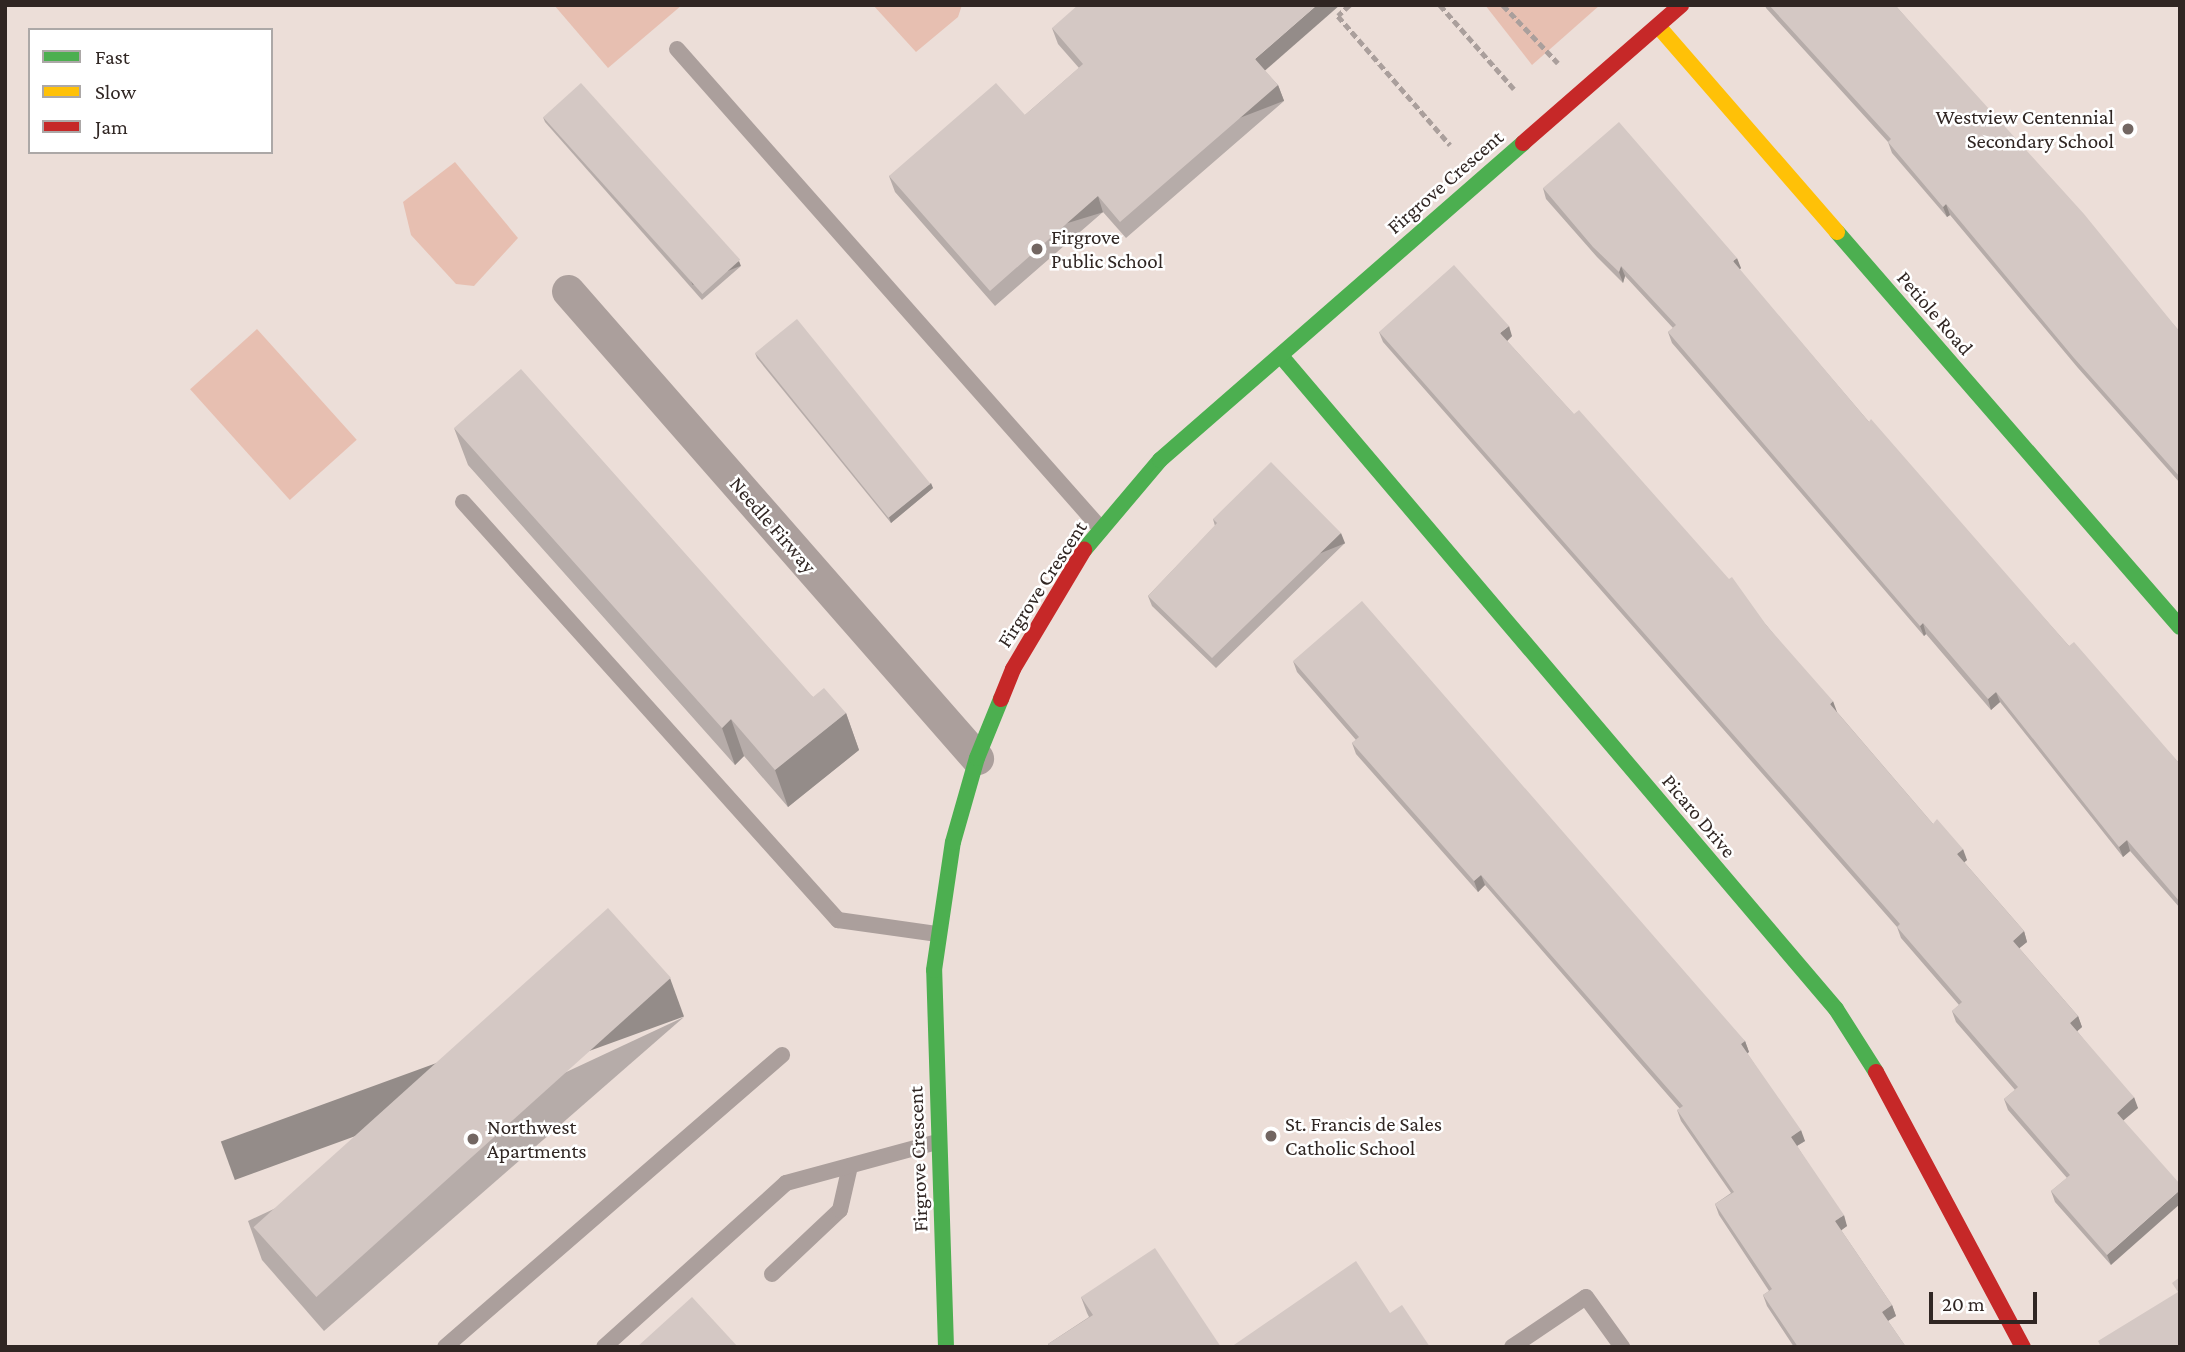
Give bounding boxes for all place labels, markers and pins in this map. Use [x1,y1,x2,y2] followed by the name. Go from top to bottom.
[1935,104,2114,154] place label: Westview Centennial Secondary School
[2120,121,2136,137] marker: Westview Centennial Secondary School
[1051,224,1163,274] place label: Firgrove Public School
[1029,241,1045,257] marker: Firgrove Public School
[1285,1111,1442,1161] place label: St. Francis de Sales Catholic School
[487,1114,586,1164] place label: Northwest Apartments
[1263,1128,1279,1144] marker: St. Francis de Sales Catholic School
[465,1131,481,1147] marker: Northwest Apartments

